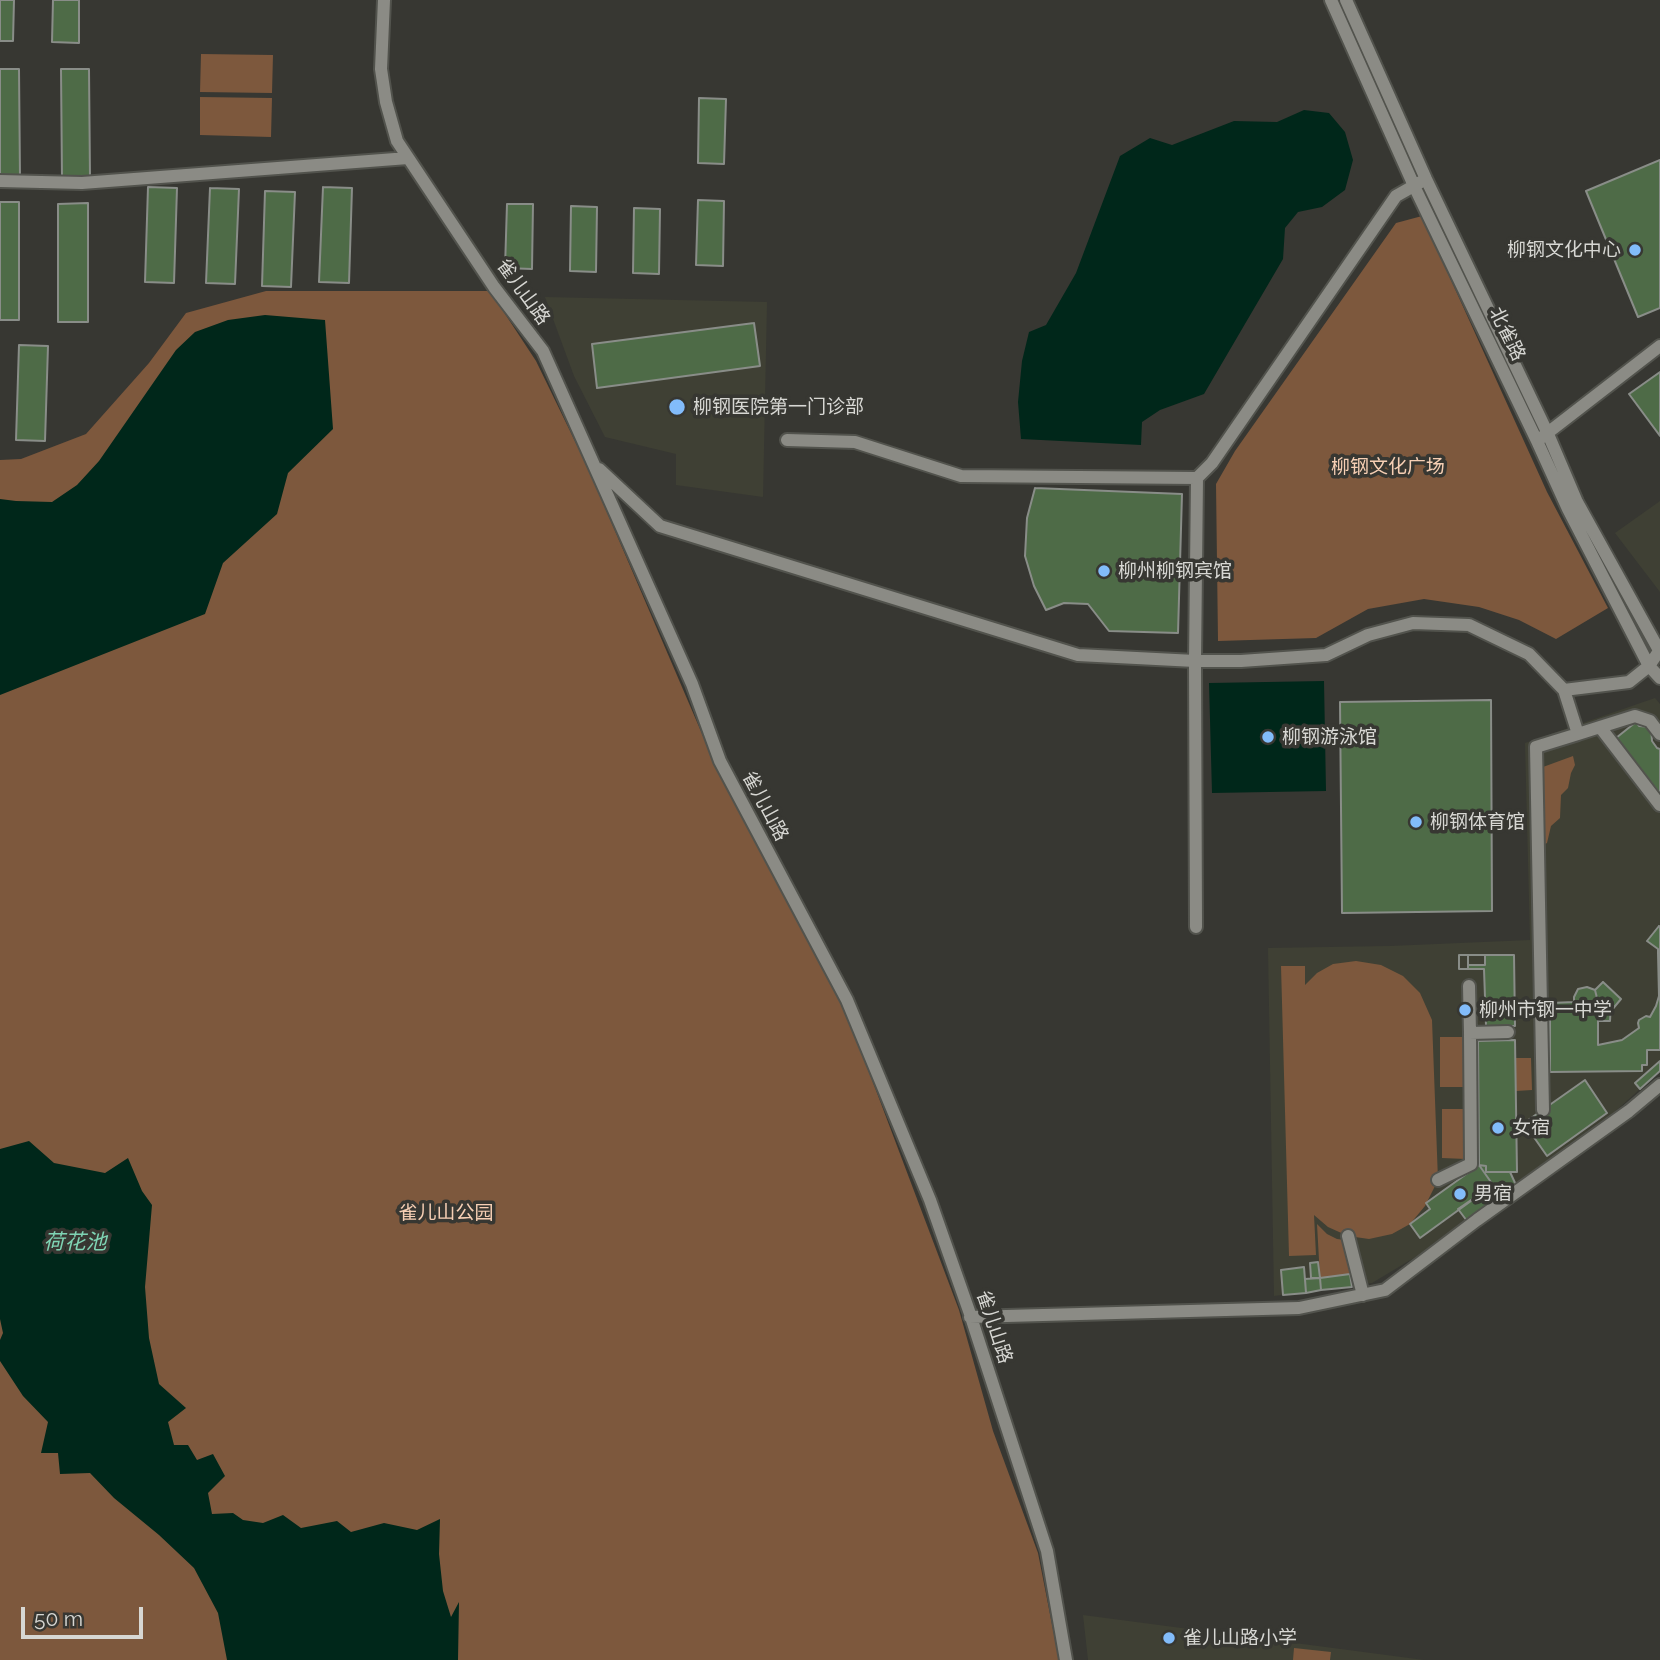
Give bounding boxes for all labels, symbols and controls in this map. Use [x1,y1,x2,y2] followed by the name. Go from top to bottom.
[1507,239,1621,261] place label: 柳钢文化中心
[1627,242,1643,258] marker: 柳钢文化中心
[491,255,555,329] street label: 雀儿山路
[1484,303,1530,365] street label: 北雀路
[693,396,864,418] place label: 柳钢医院第一门诊部
[667,397,687,417] marker: 柳钢医院第一门诊部
[1331,456,1445,478] park label: 柳钢文化广场
[1118,560,1232,582] place label: 柳州柳钢宾馆
[1096,563,1112,579] marker: 柳州柳钢宾馆
[1282,726,1377,748] place label: 柳钢游泳馆
[1260,729,1276,745] marker: 柳钢游泳馆
[737,767,793,845] street label: 雀儿山路
[1430,811,1525,833] place label: 柳钢体育馆
[1408,814,1424,830] marker: 柳钢体育馆
[1479,999,1612,1021] place label: 柳州市钢一中学
[1457,1002,1473,1018] marker: 柳州市钢一中学
[1512,1117,1550,1139] place label: 女宿
[1490,1120,1506,1136] marker: 女宿
[1474,1183,1512,1205] place label: 男宿
[1452,1186,1468,1202] marker: 男宿
[399,1202,493,1224] park label: 雀儿山公园
[44,1230,106,1256] water label: 荷花池
[971,1287,1017,1367] street label: 雀儿山路
[24,1594,147,1638] scale bar
[34,1606,83,1631] text: 50 m
[1183,1627,1297,1649] place label: 雀儿山路小学
[1161,1630,1177,1646] marker: 雀儿山路小学

